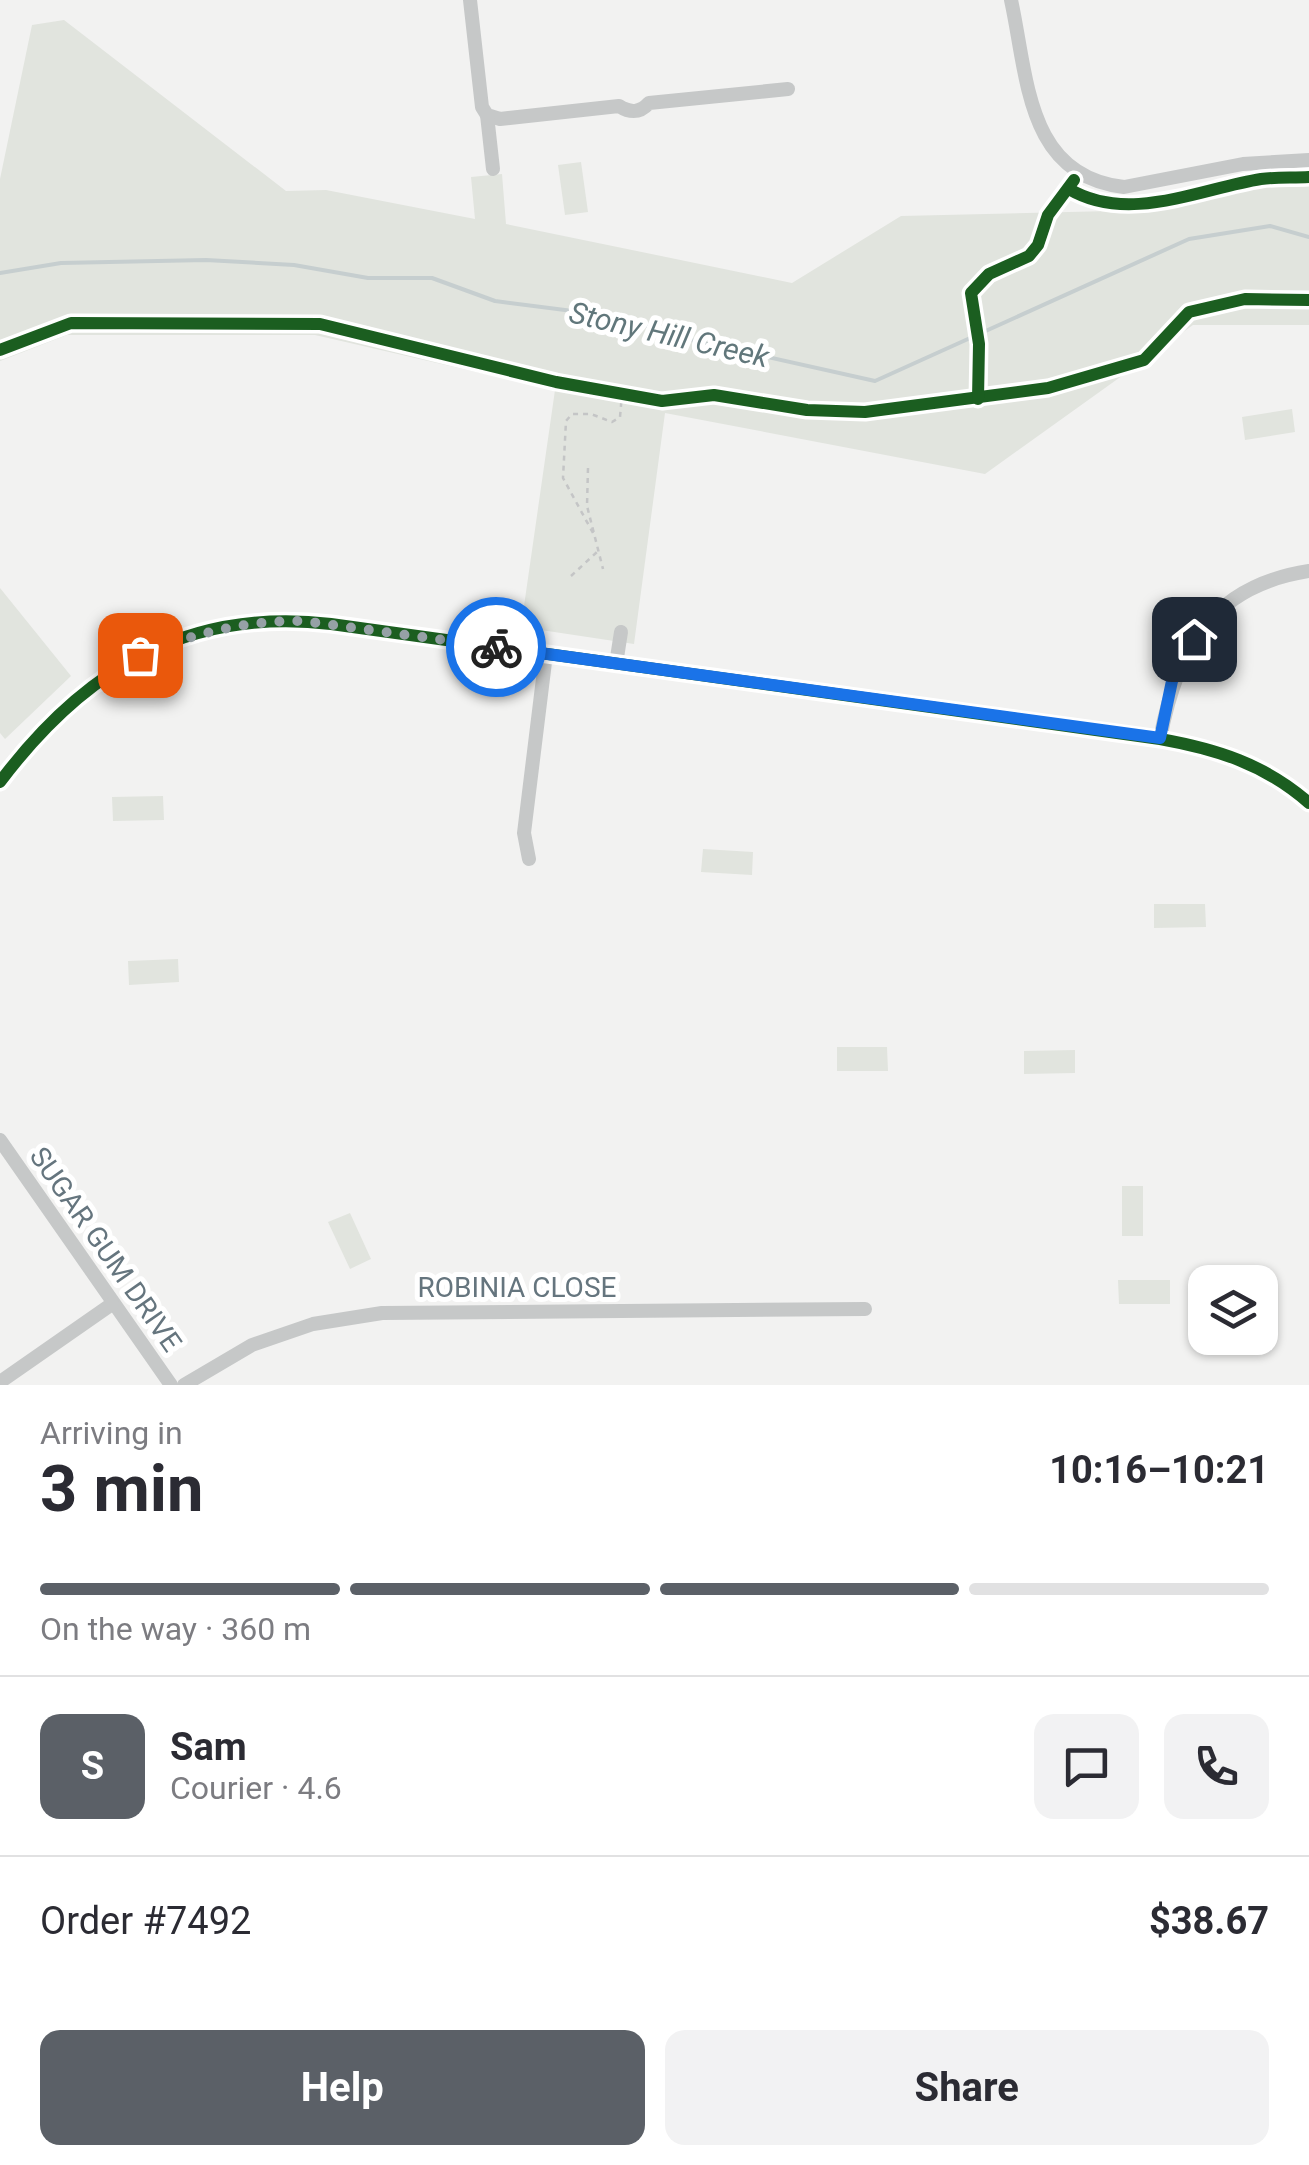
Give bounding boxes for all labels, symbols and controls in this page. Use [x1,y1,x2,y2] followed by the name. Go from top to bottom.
[566,295,774,375] water label: Stony Hill Creek
[446,597,546,697] courier
[1152,597,1237,682] pin
[1167,612,1222,667] icon: home
[98,613,183,698] pin
[469,620,524,675] icon: bike
[113,628,168,683] icon: bag
[23,1141,188,1358] street label: SUGAR GUM DRIVE
[1188,1265,1278,1355] map controls
[1188,1265,1278,1355] button: layers
[418,1271,616,1304] street label: ROBINIA CLOSE
[40,1414,183,1452] text: Arriving in
[1049,1448,1269,1492] text: 10:16–10:21
[40,1451,203,1527] text: 3 min
[40,1610,311,1648] text: On the way · 360 m
[1034,1714,1139,1819] button: chat
[1164,1714,1269,1819] button: phone
[170,1725,247,1769] text: Sam
[81,1744,104,1788] text: S
[170,1769,342,1807] text: Courier · 4.6
[40,1899,251,1943] text: Order #7492
[1149,1899,1269,1943] text: $38.67
[40,2030,645,2145] button: Help
[665,2030,1269,2145] button: Share

